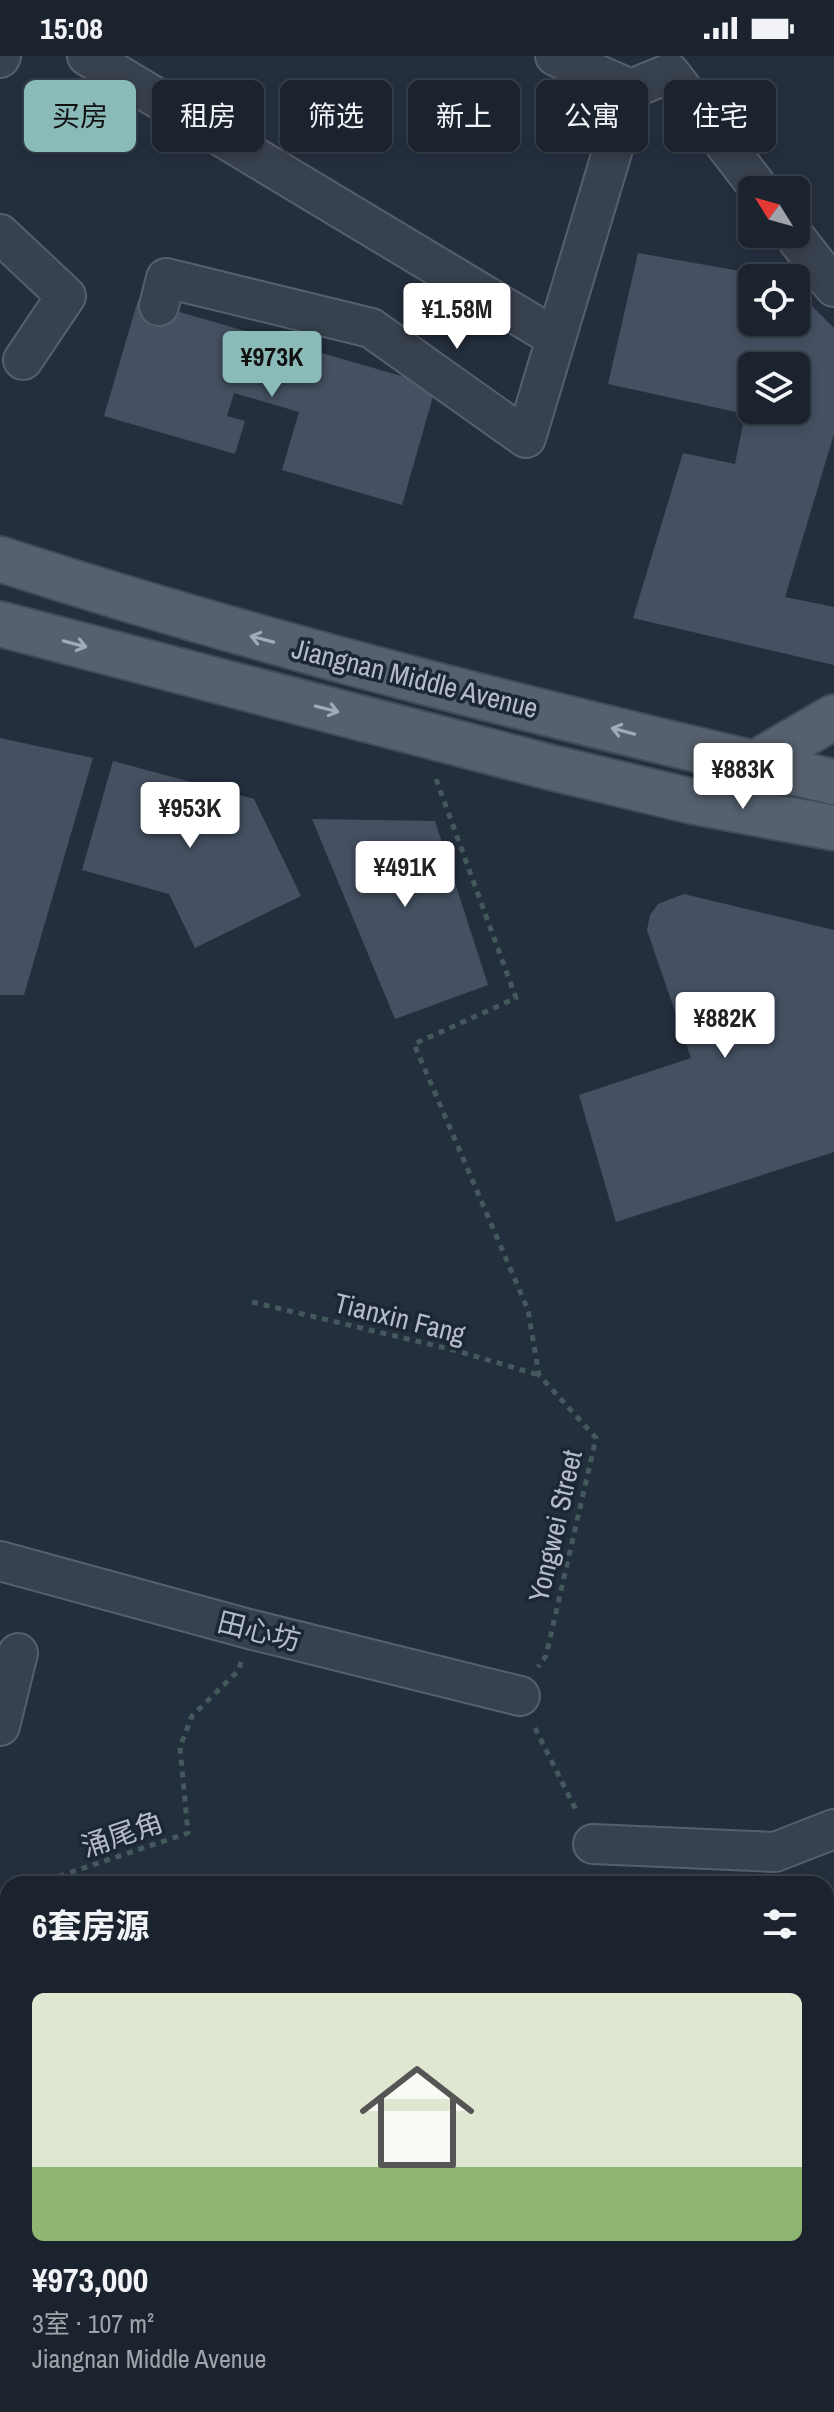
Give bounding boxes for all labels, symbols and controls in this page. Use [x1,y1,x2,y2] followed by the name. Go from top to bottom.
[40,8,103,48] text: 15:08
[24,80,136,152] chip: 买房
[152,80,264,152] chip: 租房
[280,80,392,152] chip: 筛选
[408,80,520,152] chip: 新上
[536,80,648,152] chip: 公寓
[664,80,776,152] chip: 住宅
[738,176,810,248] north arrow
[738,176,810,424] map controls
[738,264,810,336] button: locate
[392,283,522,351] pin: ¥1.58M
[421,291,493,326] text: ¥1.58M
[216,331,328,399] pin: ¥973K
[241,339,303,374] text: ¥973K
[738,352,810,424] button: layers
[288,629,542,727] street label: Jiangnan Middle Avenue
[250,631,276,646] one-way arrow
[62,638,88,653] one-way arrow
[314,702,340,717] one-way arrow
[610,723,636,738] one-way arrow
[687,743,799,811] pin: ¥883K
[712,751,774,786] text: ¥883K
[134,782,246,850] pin: ¥953K
[159,790,221,825] text: ¥953K
[349,841,461,909] pin: ¥491K
[374,849,436,884] text: ¥491K
[669,992,781,1060] pin: ¥882K
[694,1000,756,1035] text: ¥882K
[331,1283,470,1353] street label: Tianxin Fang
[519,1446,591,1606] street label: Yongwei Street
[214,1602,304,1660] street label: 田心坊
[76,1802,168,1866] street label: 涌尾角
[758,1902,802,1946] icon: filters
[32,1903,150,1949] text: 6套房源
[345,2045,489,2189] icon: home
[32,2257,148,2303] text: ¥973,000
[32,2306,154,2341] text: 3室 · 107 m²
[32,2341,266,2376] text: Jiangnan Middle Avenue

